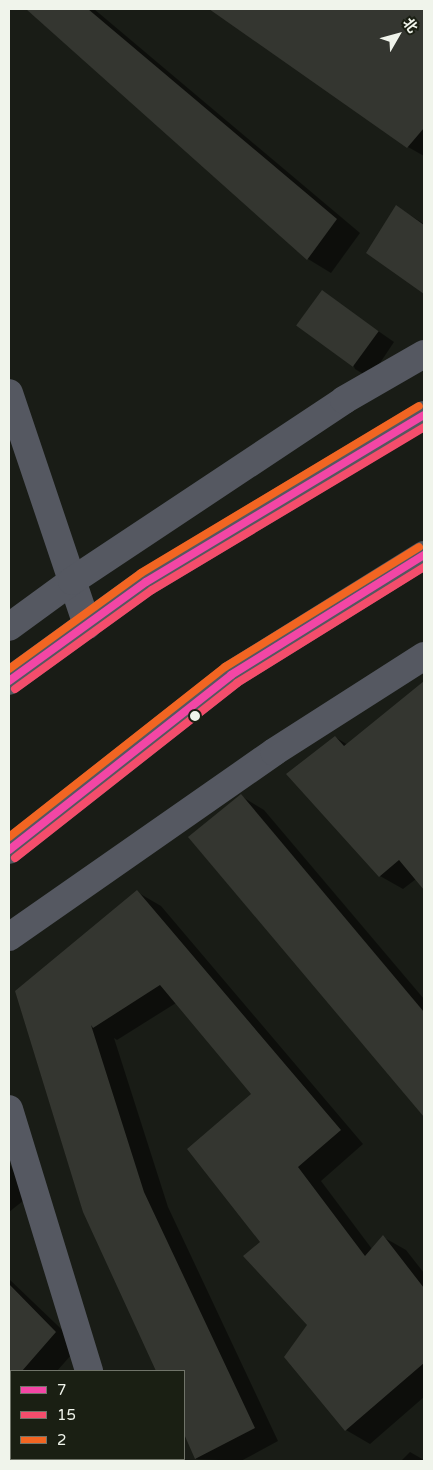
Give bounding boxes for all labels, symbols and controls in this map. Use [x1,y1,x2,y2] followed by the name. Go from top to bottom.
[373,10,423,60] north arrow
[399,15,421,36] text: 北
[190,711,200,721] unlabelled marker
[10,1370,185,1460] legend
[57,1381,66,1399] text: 7
[57,1406,76,1424] text: 15
[57,1431,66,1449] text: 2

